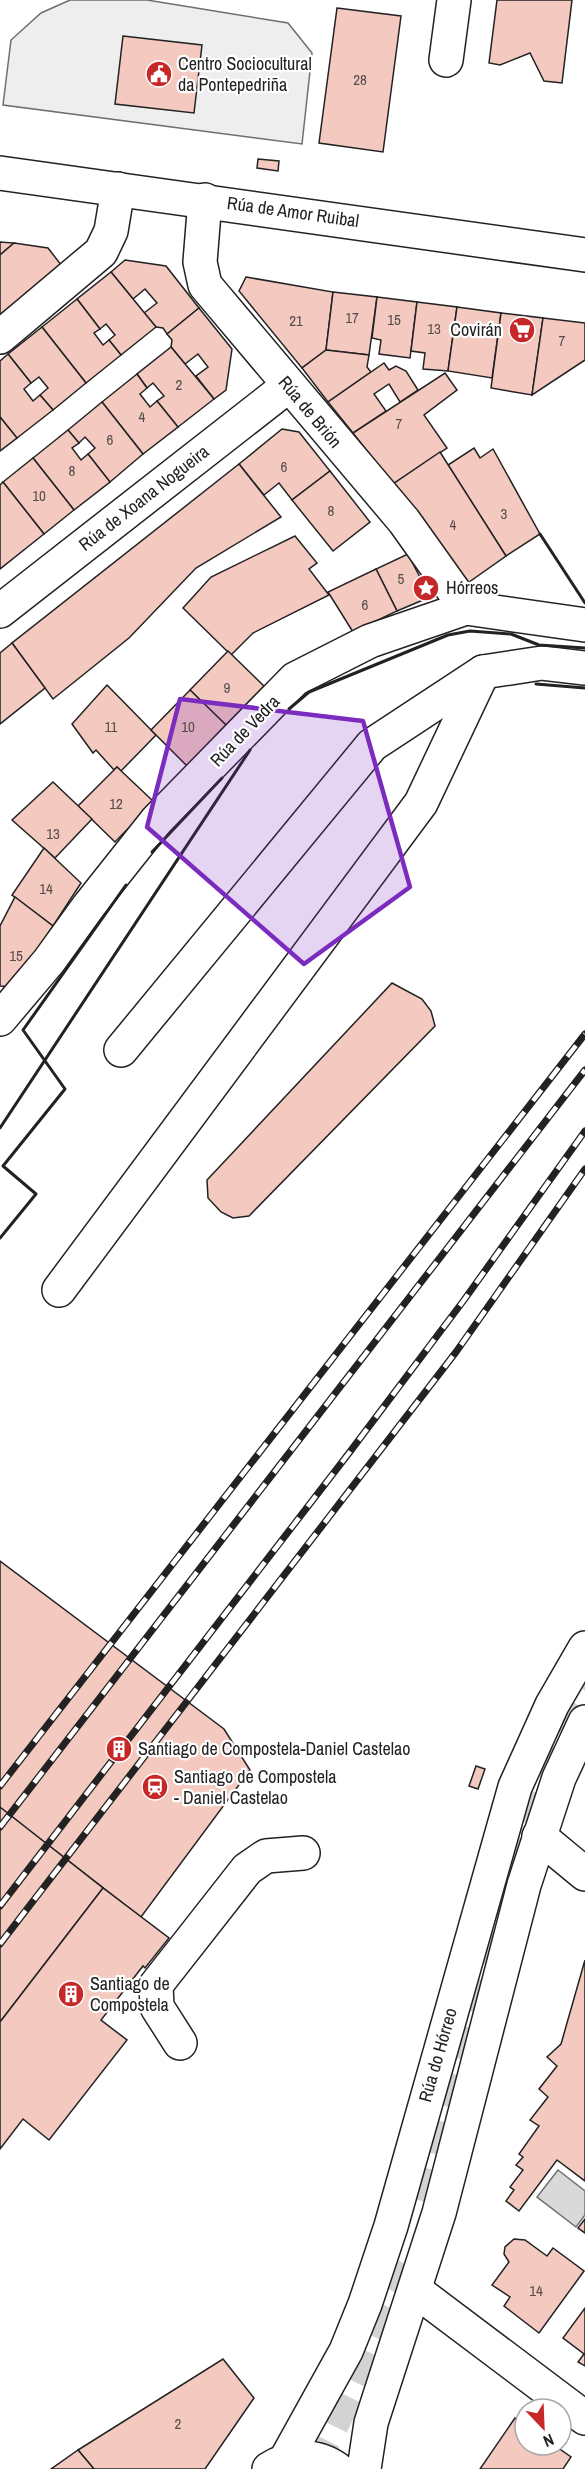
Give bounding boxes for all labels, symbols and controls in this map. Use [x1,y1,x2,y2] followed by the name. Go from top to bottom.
[178,51,312,97] place label: Centro Sociocultural da Pontepedriña
[144,59,174,89] public building icon: Centro Sociocultural da Pontepedriña
[353,69,367,90] house number: 28
[226,190,361,233] street label: Rúa de Amor Ruibal
[345,307,359,328] house number: 17
[387,309,401,330] house number: 15
[289,310,303,331] house number: 21
[507,315,537,345] supermarket icon: Covirán
[450,317,502,342] place label: Covirán
[427,318,441,339] house number: 13
[559,330,566,351] house number: 7
[273,370,348,453] street label: Rúa de Brión
[176,374,183,395] house number: 2
[139,406,146,427] house number: 4
[396,413,403,434] house number: 7
[107,429,114,450] house number: 6
[73,439,214,556] street label: Rúa de Xoana Nogueira
[281,456,288,477] house number: 6
[69,460,76,481] house number: 8
[32,485,46,506] house number: 10
[328,500,335,521] house number: 8
[501,503,508,524] house number: 3
[450,514,457,535] house number: 4
[398,568,405,589] house number: 5
[411,573,441,603] place icon: Hórreos
[446,575,499,600] place label: Hórreos
[362,594,369,615] house number: 6
[224,677,231,698] house number: 9
[204,689,285,772] street label: Rúa de Vedra
[105,716,118,737] house number: 11
[181,716,195,737] house number: 10
[109,793,123,814] house number: 12
[46,823,60,844] house number: 13
[39,878,53,899] house number: 14
[9,945,23,966] house number: 15
[104,1734,134,1764] building icon: Santiago de Compostela-Daniel Castelao
[138,1736,410,1761] place label: Santiago de Compostela-Daniel Castelao
[174,1764,336,1810] place label: Santiago de Compostela - Daniel Castelao
[140,1772,170,1802] station icon: Santiago de Compostela - Daniel Castelao
[90,1971,170,2017] place label: Santiago de Compostela
[56,1979,86,2009] building icon: Santiago de Compostela
[412,2005,463,2105] street label: Rúa do Hórreo
[529,2280,543,2301] house number: 14
[513,2397,573,2457] north arrow
[175,2413,182,2434] house number: 2
[540,2429,558,2453] text: N

